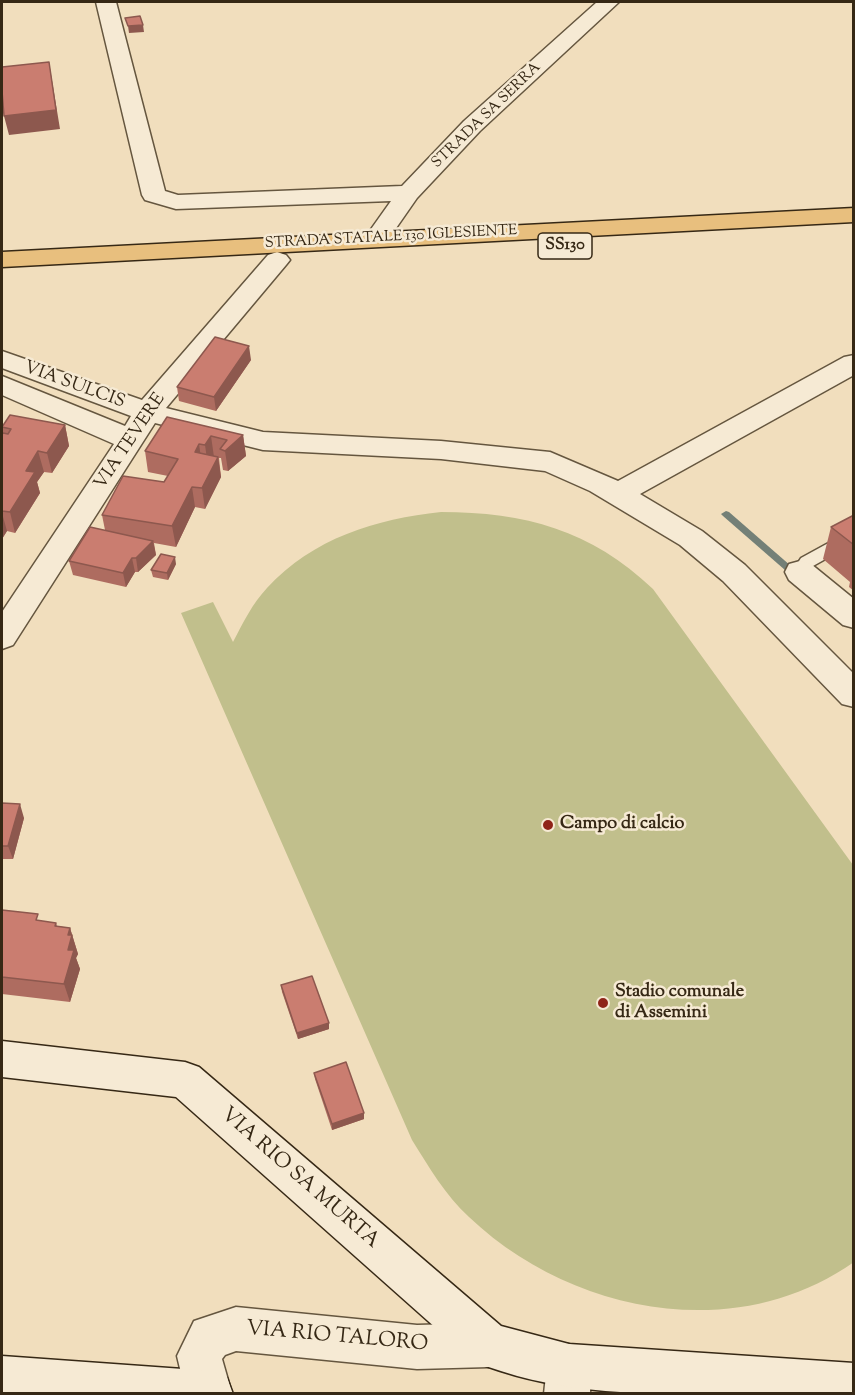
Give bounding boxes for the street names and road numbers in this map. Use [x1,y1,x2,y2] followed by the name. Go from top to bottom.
[429,59,545,173] street label: STRADA SA SERRA
[264,222,518,254] street label: STRADA STATALE 130 IGLESIENTE
[538,233,592,259] road number: SS130
[20,358,128,414] street label: VIA SULCIS
[91,390,171,494] street label: VIA TEVERE
[214,1103,384,1255] street label: VIA RIO SA MURTA
[245,1317,429,1359] street label: VIA RIO TALORO

